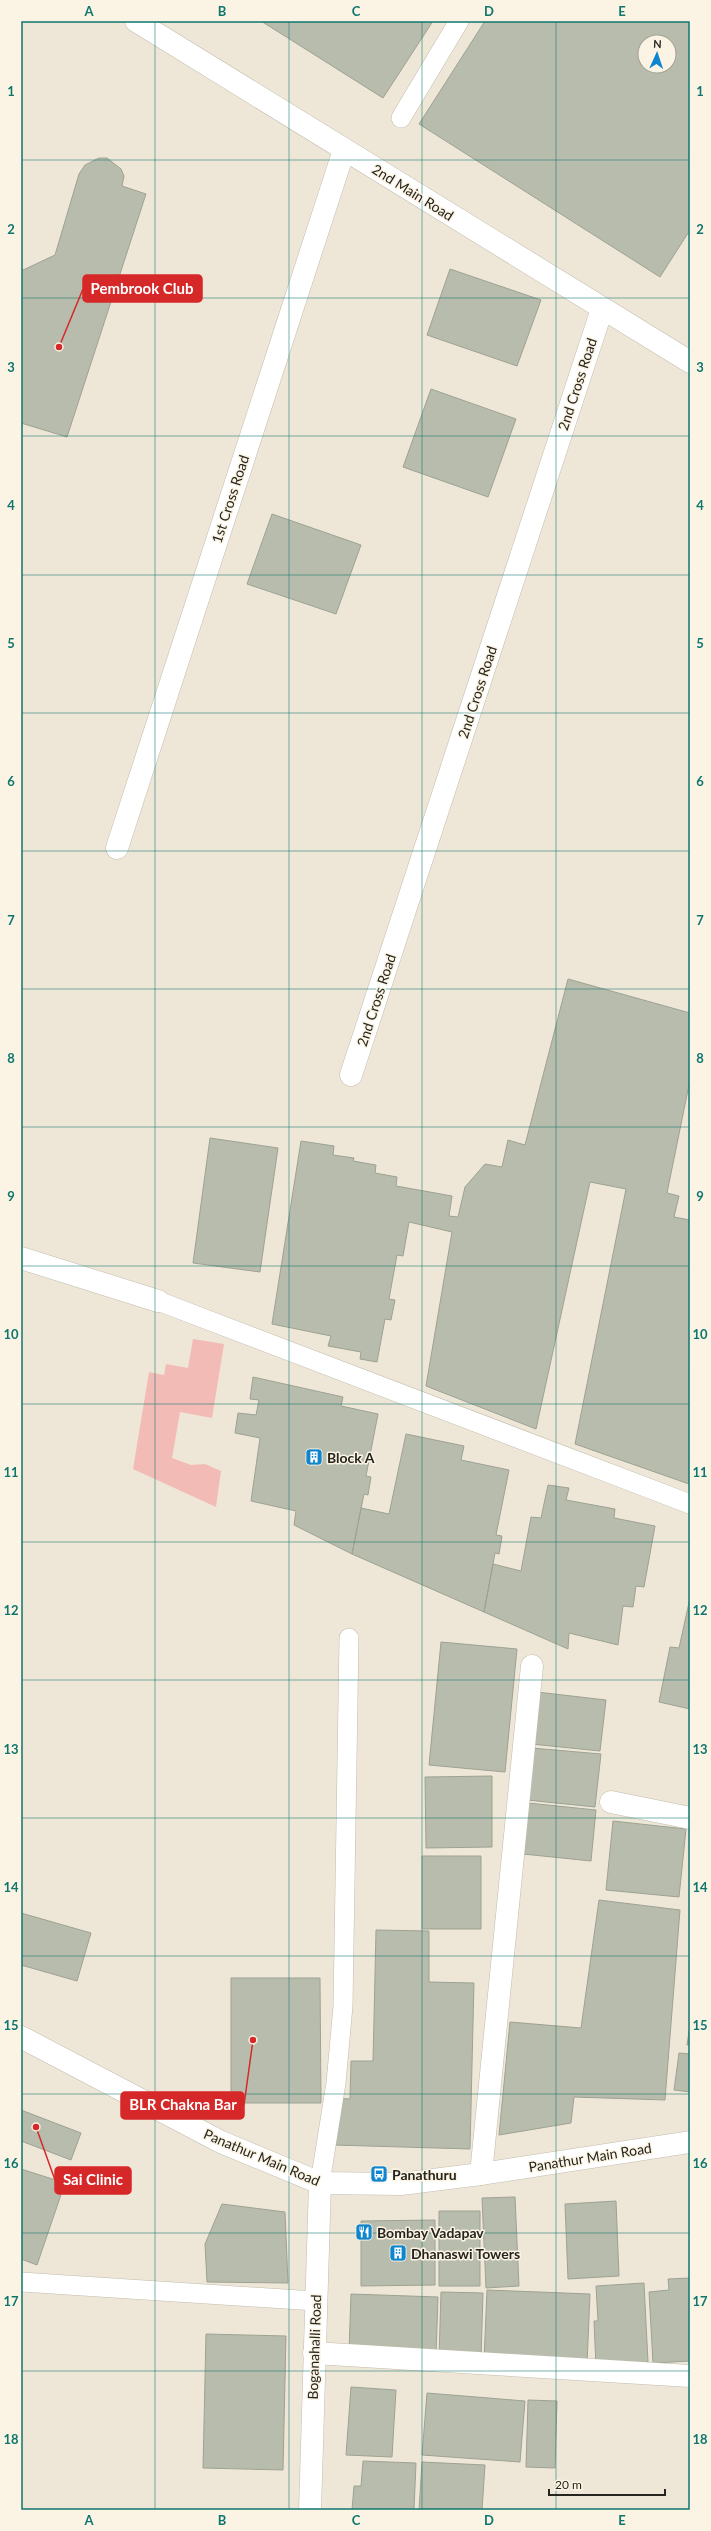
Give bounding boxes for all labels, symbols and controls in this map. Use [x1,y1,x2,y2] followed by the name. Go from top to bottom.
[83,3,94,19] text: A
[218,3,227,19] text: B
[352,3,361,19] text: C
[484,3,494,19] text: D
[618,3,626,19] text: E
[637,34,677,74] north arrow
[653,37,662,50] text: N
[7,83,15,99] text: 1
[696,83,704,99] text: 1
[369,160,457,224] street label: 2nd Main Road
[7,221,15,237] text: 2
[696,221,704,237] text: 2
[83,275,202,302] callout: Pembrook Club
[91,279,193,297] text: Pembrook Club
[554,336,600,432] street label: 2nd Cross Road
[7,359,15,375] text: 3
[696,359,704,375] text: 3
[208,453,252,545] street label: 1st Cross Road
[7,497,15,513] text: 4
[696,497,704,513] text: 4
[7,635,15,651] text: 5
[696,635,704,651] text: 5
[454,644,500,740] street label: 2nd Cross Road
[7,773,15,789] text: 6
[696,773,704,789] text: 6
[7,912,15,928] text: 7
[696,912,704,928] text: 7
[353,952,399,1048] street label: 2nd Cross Road
[7,1050,15,1066] text: 8
[696,1050,704,1066] text: 8
[7,1188,15,1204] text: 9
[696,1188,704,1204] text: 9
[3,1326,19,1342] text: 10
[692,1326,708,1342] text: 10
[304,1447,324,1467] building icon: Block A
[327,1449,375,1466] place label: Block A
[3,1464,19,1480] text: 11
[692,1464,708,1480] text: 11
[3,1602,19,1618] text: 12
[692,1602,708,1618] text: 12
[3,1741,19,1757] text: 13
[692,1741,708,1757] text: 13
[3,1879,19,1895] text: 14
[692,1879,708,1895] text: 14
[3,2017,19,2033] text: 15
[692,2017,708,2033] text: 15
[121,2092,244,2119] callout: BLR Chakna Bar
[129,2095,237,2113] text: BLR Chakna Bar
[201,2125,323,2189] street label: Panathur Main Road
[527,2139,653,2175] street label: Panathur Main Road
[3,2155,19,2171] text: 16
[692,2155,708,2171] text: 16
[369,2164,389,2184] bus stop icon: Panathuru
[392,2166,457,2183] place label: Panathuru
[55,2167,131,2194] callout: Sai Clinic
[63,2170,123,2188] text: Sai Clinic
[354,2222,374,2242] restaurant icon: Bombay Vadapav
[377,2224,484,2241] place label: Bombay Vadapav
[388,2243,408,2263] building icon: Dhanaswi Towers
[411,2245,520,2262] place label: Dhanaswi Towers
[3,2293,19,2309] text: 17
[692,2293,708,2309] text: 17
[304,2294,324,2400] street label: Boganahalli Road
[3,2431,19,2447] text: 18
[692,2431,708,2447] text: 18
[549,2471,665,2497] scale bar
[555,2477,582,2492] text: 20 m
[83,2512,94,2528] text: A
[218,2512,227,2528] text: B
[352,2512,361,2528] text: C
[484,2512,494,2528] text: D
[618,2512,626,2528] text: E

